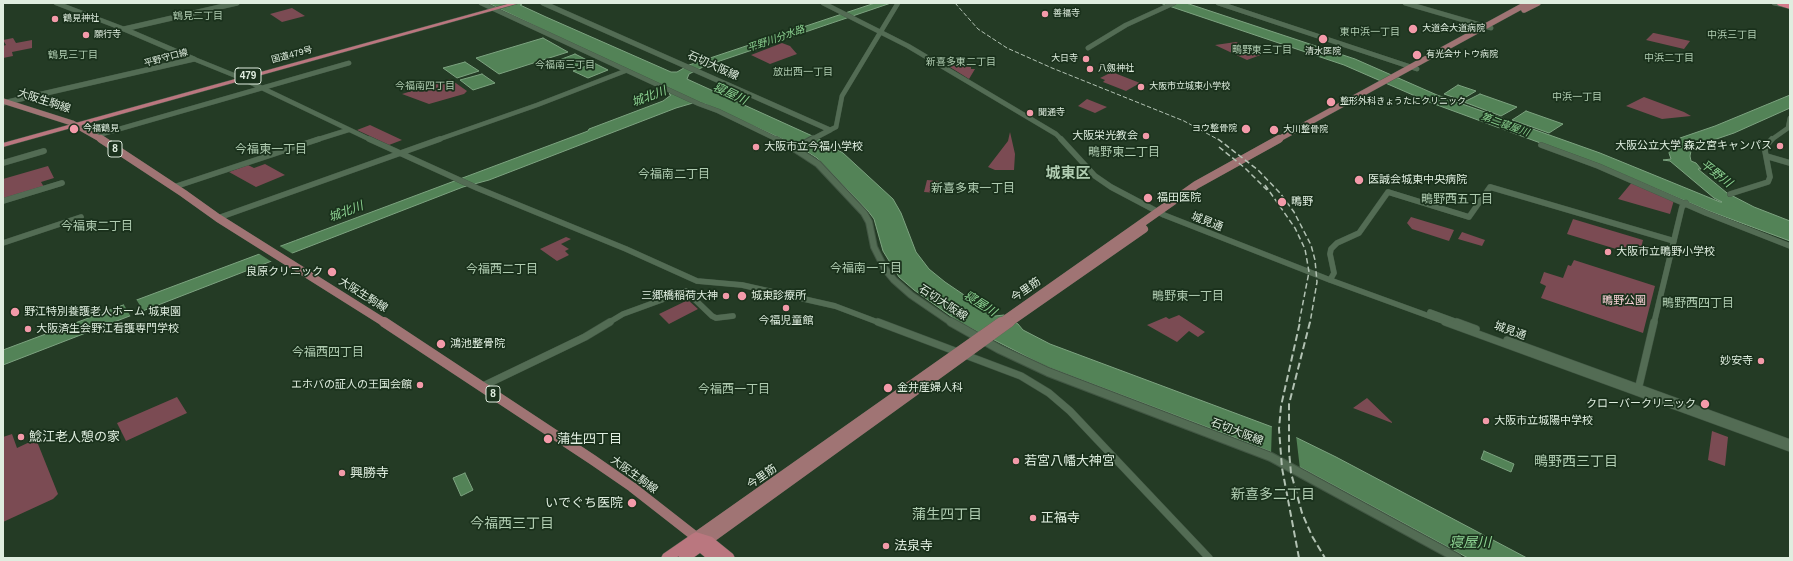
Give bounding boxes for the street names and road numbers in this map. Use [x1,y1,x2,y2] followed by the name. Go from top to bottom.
[270,44,314,66] street label: 国道479号
[143,47,189,69] street label: 平野守口線
[685,49,741,83] street label: 石切大阪線
[235,68,261,84] road number: 479
[16,86,72,116] street label: 大阪生駒線
[108,141,122,157] road number: 8
[1189,210,1225,234] street label: 城見通
[336,275,390,315] street label: 大阪生駒線
[1009,275,1043,305] street label: 今里筋
[916,282,970,324] street label: 石切大阪線
[1492,319,1528,343] street label: 城見通
[486,386,500,402] road number: 8
[1209,416,1265,448] street label: 石切大阪線
[608,453,660,497] street label: 大阪生駒線
[745,462,779,492] street label: 今里筋

